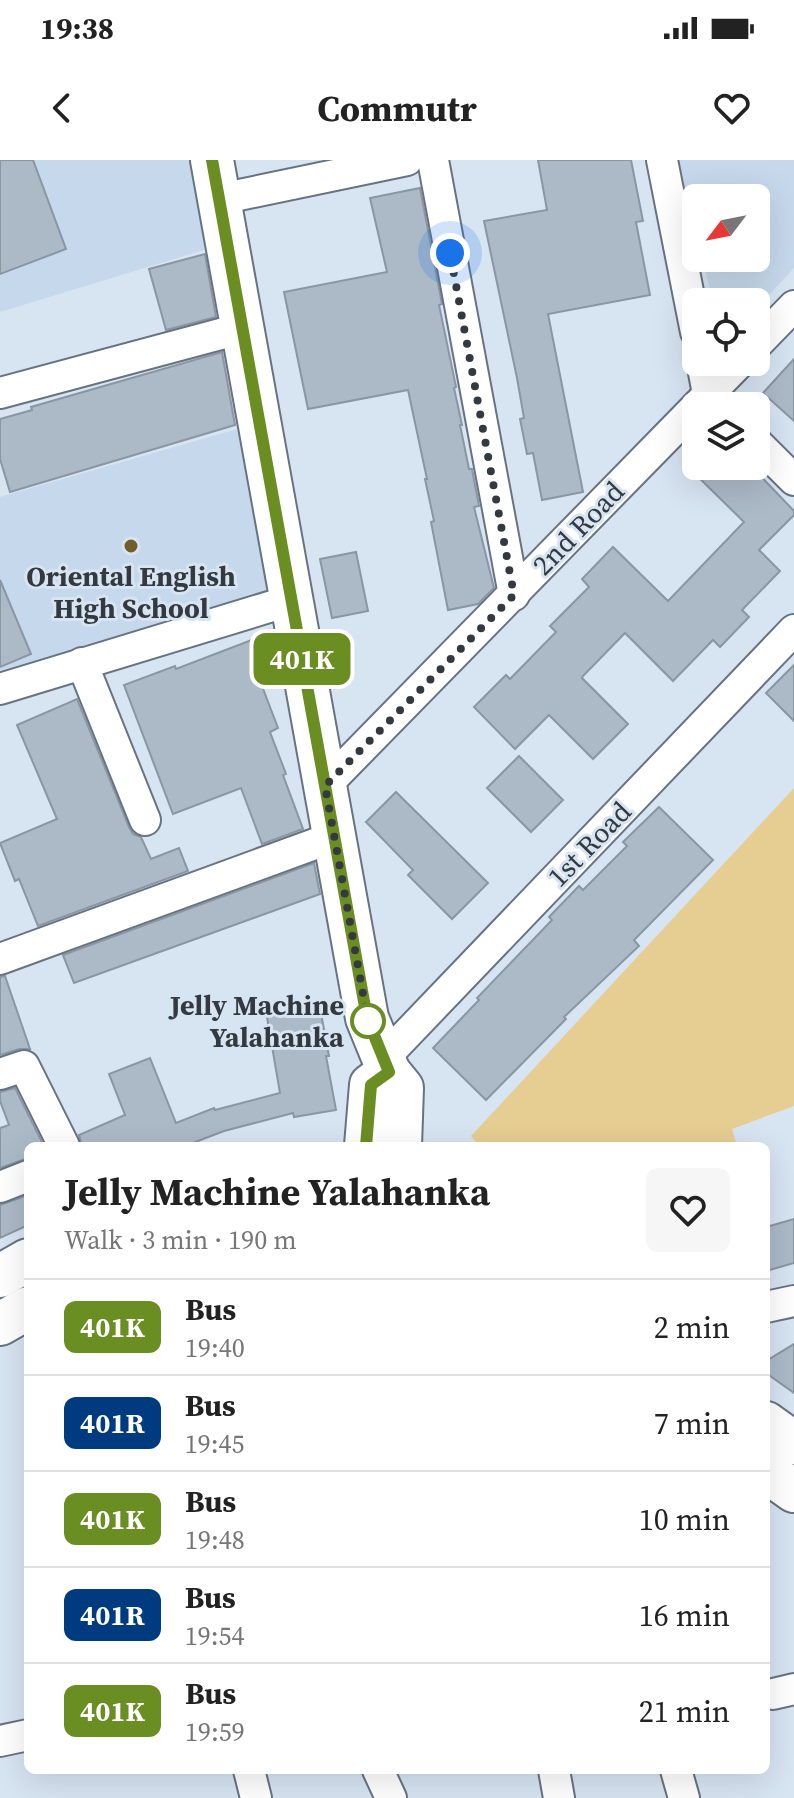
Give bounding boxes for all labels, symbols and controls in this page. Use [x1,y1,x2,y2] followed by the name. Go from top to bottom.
[40,8,114,49] text: 19:38
[317,84,477,133] text: Commutr
[40,86,84,130] icon: back
[710,86,754,130] icon: heart
[682,184,770,272] north arrow
[682,184,770,480] map controls
[430,233,470,273] your location
[682,288,770,376] button: locate
[682,392,770,480] button: layers
[524,473,632,583] street label: 2nd Road
[122,537,140,555] marker: Oriental English High School
[26,557,236,627] place label: Oriental English High School
[246,633,358,685] line badge: 401K
[269,640,335,678] text: 401K
[539,793,639,895] street label: 1st Road
[168,986,344,1056] place label: Jelly Machine Yalahanka
[351,1004,385,1038] marker: Jelly Machine Yalahanka
[64,1166,490,1218] text: Jelly Machine Yalahanka
[646,1168,730,1252] button: heart
[64,1222,297,1258] text: Walk · 3 min · 190 m
[185,1289,236,1330] text: Bus
[654,1307,730,1348] text: 2 min
[80,1308,145,1346] text: 401K
[185,1330,245,1366] text: 19:40
[185,1385,236,1426] text: Bus
[654,1403,730,1444] text: 7 min
[80,1404,145,1442] text: 401R
[185,1426,244,1462] text: 19:45
[185,1481,236,1522] text: Bus
[639,1499,730,1540] text: 10 min
[80,1500,145,1538] text: 401K
[185,1522,245,1558] text: 19:48
[185,1577,236,1618] text: Bus
[639,1595,730,1636] text: 16 min
[80,1596,145,1634] text: 401R
[185,1618,244,1654] text: 19:54
[185,1673,236,1714] text: Bus
[639,1691,730,1732] text: 21 min
[80,1692,145,1730] text: 401K
[185,1714,245,1750] text: 19:59

